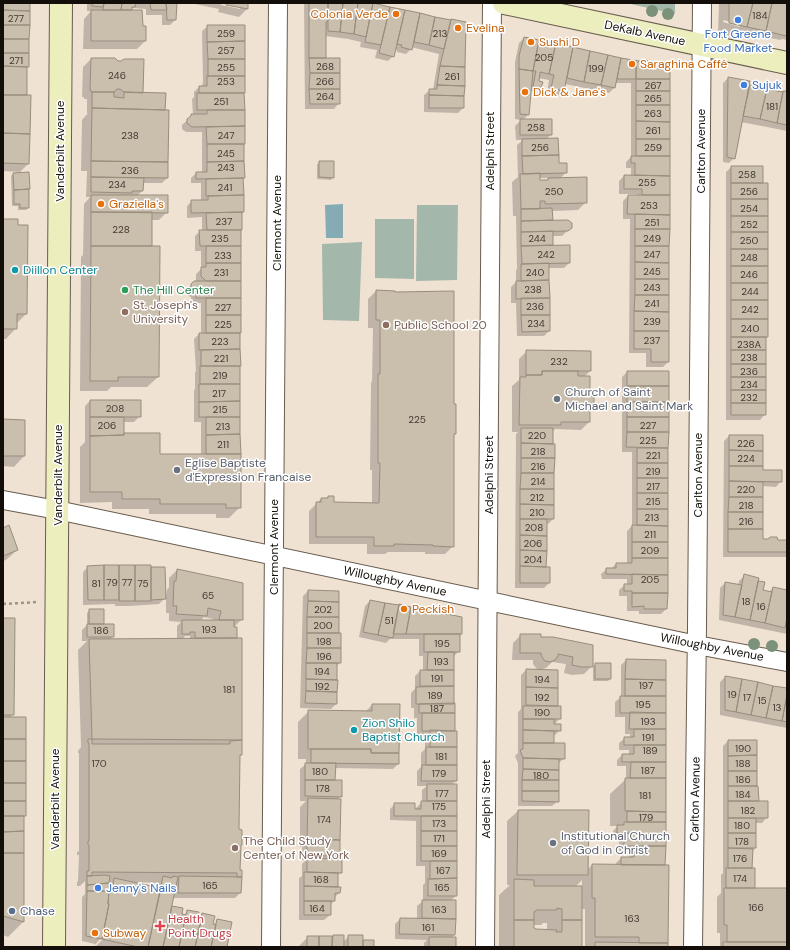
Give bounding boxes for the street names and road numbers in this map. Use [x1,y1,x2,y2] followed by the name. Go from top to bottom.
[603,17,687,49] street label: DeKalb Avenue
[52,100,68,202] street label: Vanderbilt Avenue
[693,108,709,193] street label: Carlton Avenue
[482,111,498,191] street label: Adelphi Street
[269,175,285,271] street label: Clermont Avenue
[50,424,66,526] street label: Vanderbilt Avenue
[690,432,706,517] street label: Carlton Avenue
[481,435,497,515] street label: Adelphi Street
[266,499,282,595] street label: Clermont Avenue
[342,562,448,600] street label: Willoughby Avenue
[659,629,765,665] street label: Willoughby Avenue
[47,748,63,850] street label: Vanderbilt Avenue
[686,756,704,842] street label: Carlton Avenue
[478,759,494,839] street label: Adelphi Street

